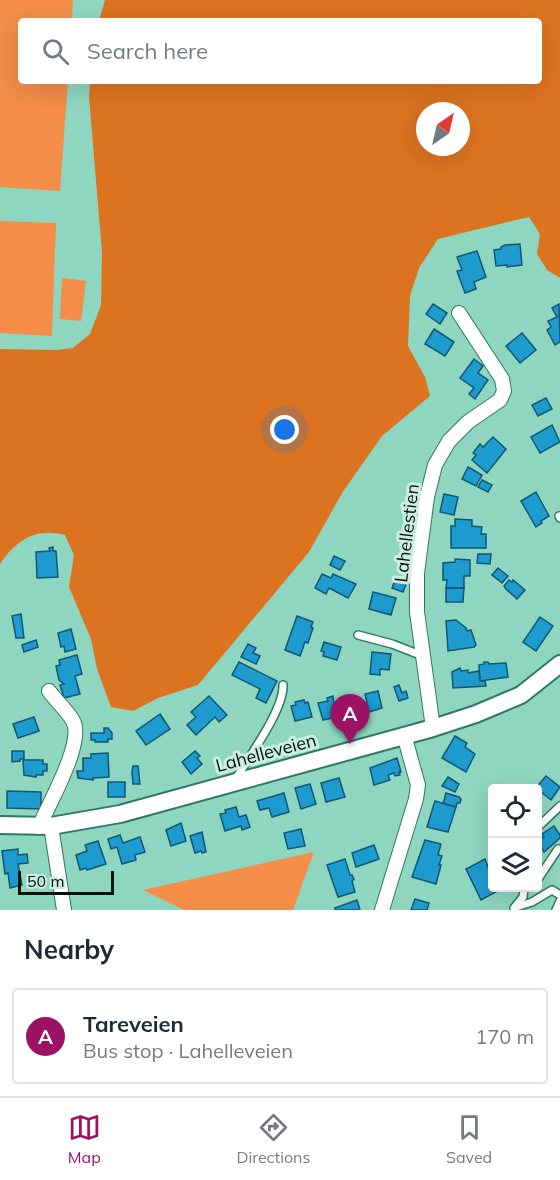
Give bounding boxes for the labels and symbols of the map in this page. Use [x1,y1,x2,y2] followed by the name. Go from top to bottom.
[416,102,470,156] north arrow
[270,415,299,444] your location
[389,482,424,584] street label: Lahellestien
[330,694,370,744] pin: A
[213,728,319,777] street label: Lahelleveien
[18,868,114,896] scale bar

